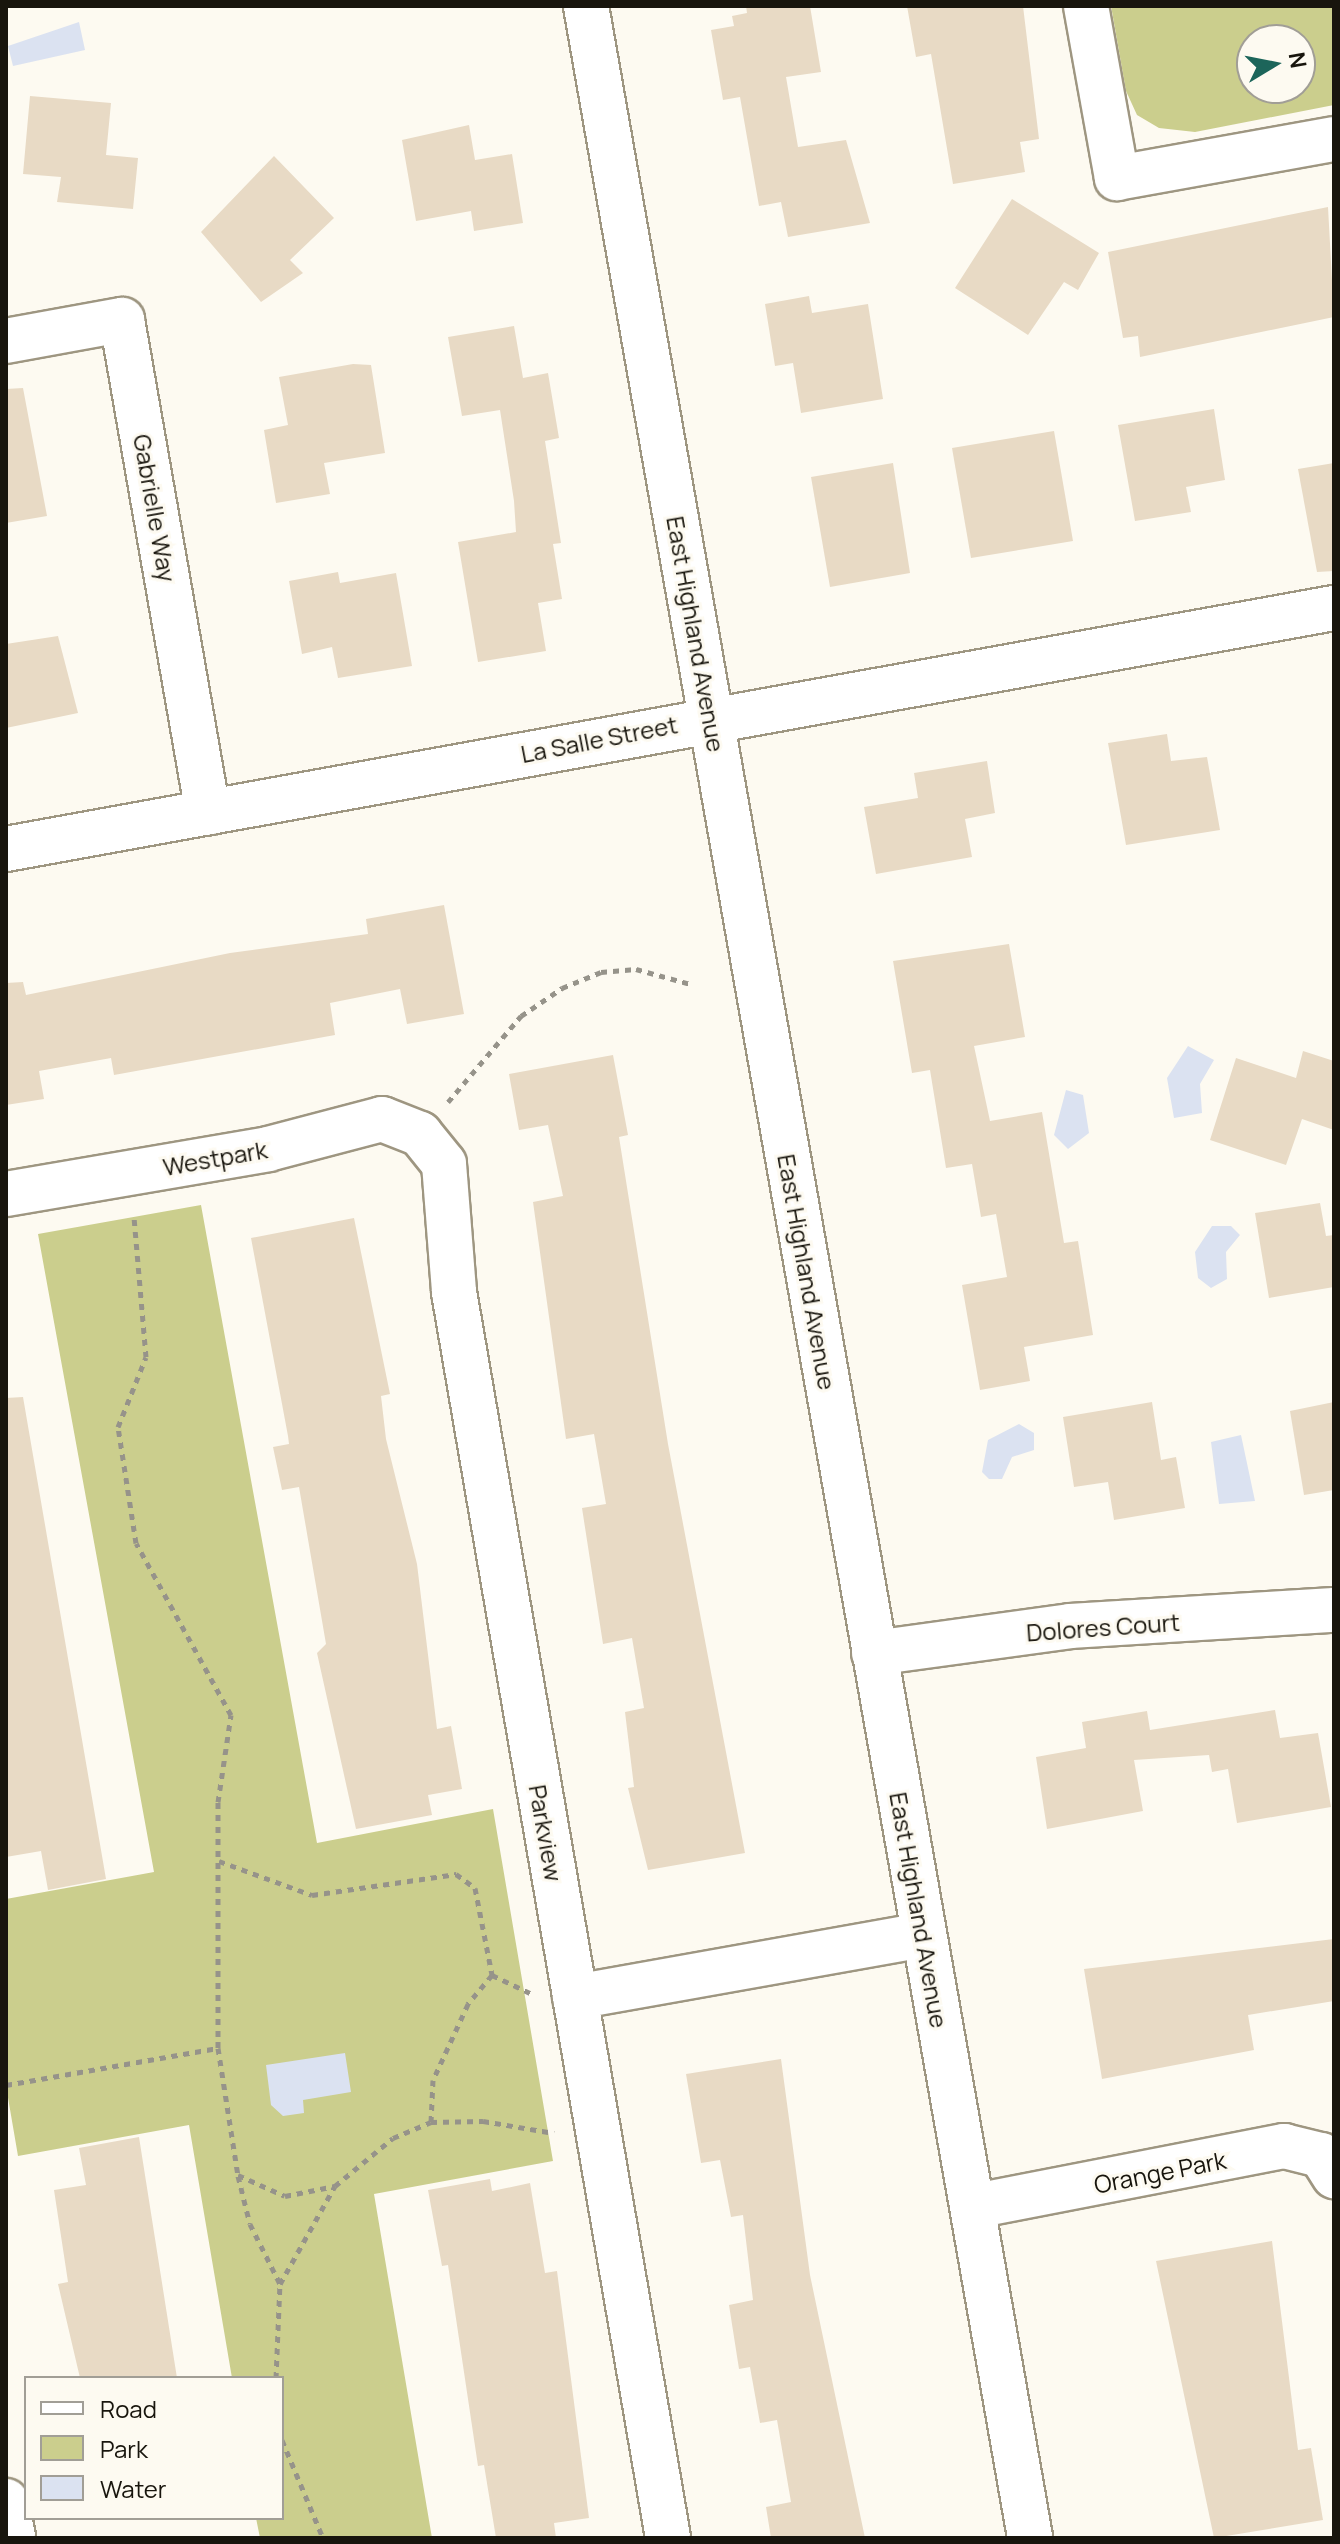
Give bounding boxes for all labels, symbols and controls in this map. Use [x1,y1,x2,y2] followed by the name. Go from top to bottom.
[1236,24,1316,104] north arrow
[1282,50,1314,71] text: N
[128,432,182,584] street label: Gabrielle Way
[661,514,731,754] street label: East Highland Avenue
[518,710,680,768] street label: La Salle Street
[161,1135,269,1181] street label: Westpark
[772,1152,842,1392] street label: East Highland Avenue
[1025,1607,1181,1647] street label: Dolores Court
[523,1782,569,1884] street label: Parkview
[884,1790,954,2030] street label: East Highland Avenue
[1091,2145,1229,2199] street label: Orange Park
[24,2376,284,2520] legend
[100,2392,157,2425] text: Road
[100,2432,148,2465] text: Park
[100,2472,167,2505] text: Water

